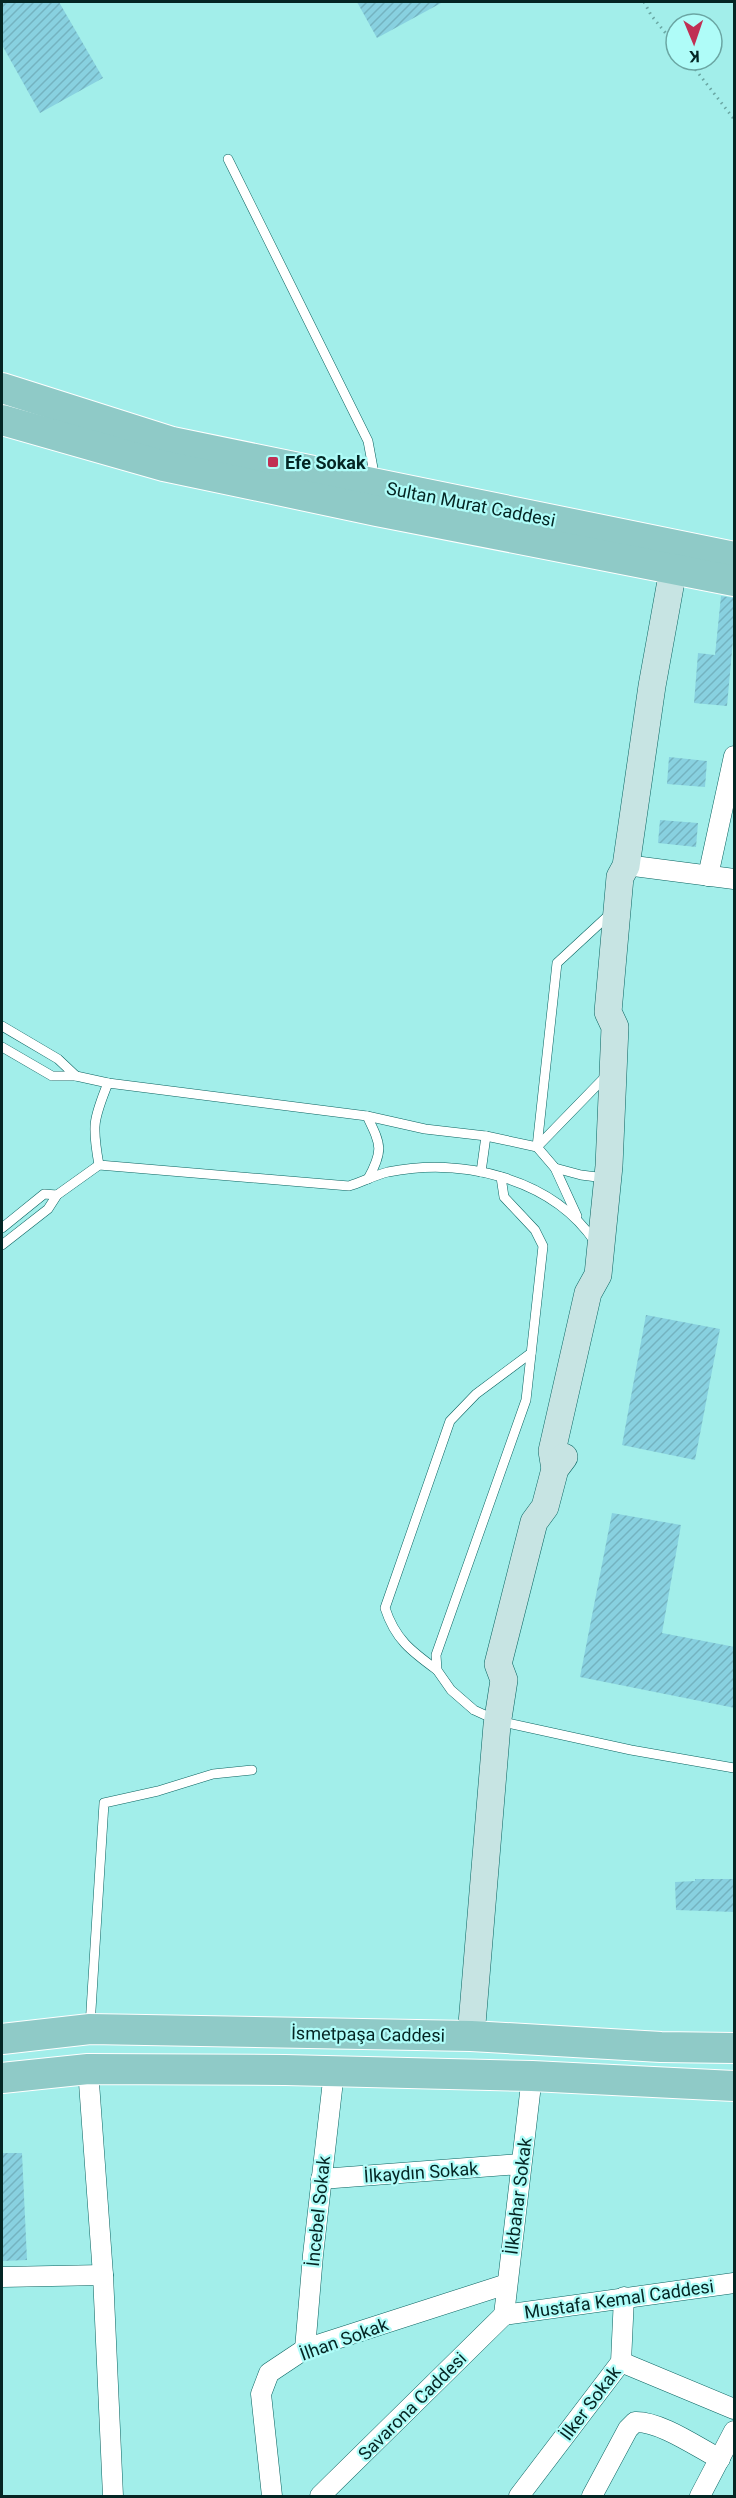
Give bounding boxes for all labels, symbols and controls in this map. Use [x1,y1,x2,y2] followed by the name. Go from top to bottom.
[664,12,724,72] north arrow
[688,47,700,66] text: K
[285,452,366,473] place label: Efe Sokak
[266,455,280,469] marker: Efe Sokak
[385,477,557,531] street label: Sultan Murat Caddesi
[291,2022,445,2046] street label: İsmetpaşa Caddesi
[500,2136,536,2256] street label: İlkbahar Sokak
[302,2154,334,2267] street label: İncebel Sokak
[363,2157,480,2186] street label: İlkaydın Sokak
[523,2275,715,2323] street label: Mustafa Kemal Caddesi
[297,2313,392,2365] street label: İlhan Sokak
[354,2348,470,2464] street label: Savarona Caddesi
[555,2361,625,2444] street label: İlker Sokak

